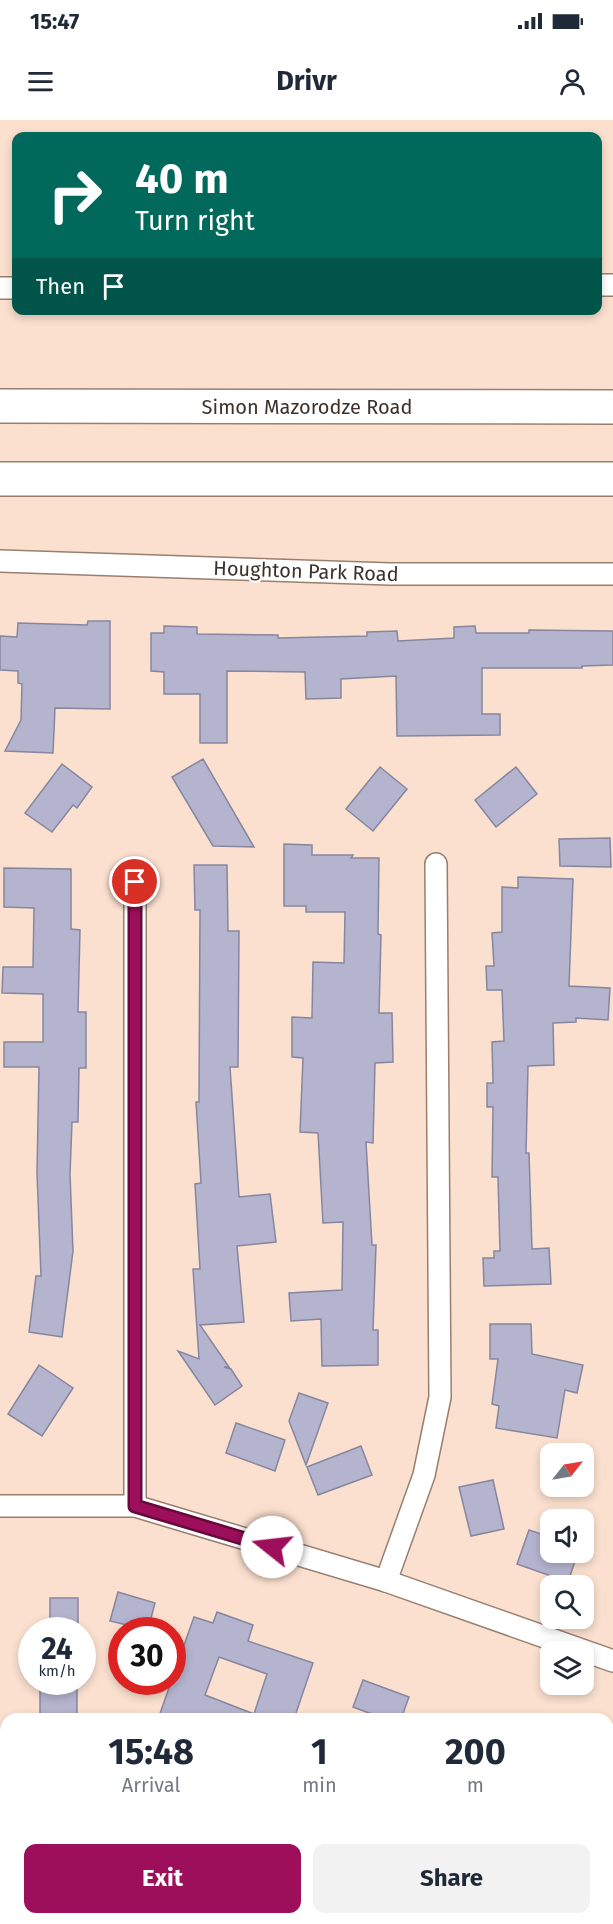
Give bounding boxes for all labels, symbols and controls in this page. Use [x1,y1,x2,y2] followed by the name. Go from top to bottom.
[30,8,79,35] text: 15:47
[24,65,57,98] icon: menu
[276,65,337,97] text: Drivr
[556,65,589,98] icon: person
[135,154,229,204] text: 40 m
[36,156,114,234] icon: right
[135,205,255,237] text: Turn right
[97,270,130,303] icon: arrive
[36,273,85,300] text: Then
[202,395,412,419] street label: Simon Mazorodze Road
[213,556,399,586] street label: Houghton Park Road
[109,856,160,907] pin
[118,865,151,898] icon: arrive
[540,1443,594,1497] north arrow
[540,1443,594,1695] map controls
[540,1509,594,1563] button: sound
[240,1515,304,1579] position arrow
[540,1575,594,1629] button: search
[108,1617,186,1695] speed limit sign: 30
[41,1631,73,1667] text: 24
[540,1641,594,1695] button: layers
[38,1662,76,1680] text: km/h
[108,1730,194,1774] text: 15:48
[311,1730,328,1774] text: 1
[445,1730,506,1774] text: 200
[122,1773,180,1797] text: Arrival
[302,1773,337,1797] text: min
[467,1773,484,1797] text: m
[24,1844,301,1913] button: Exit
[313,1844,590,1913] button: Share

